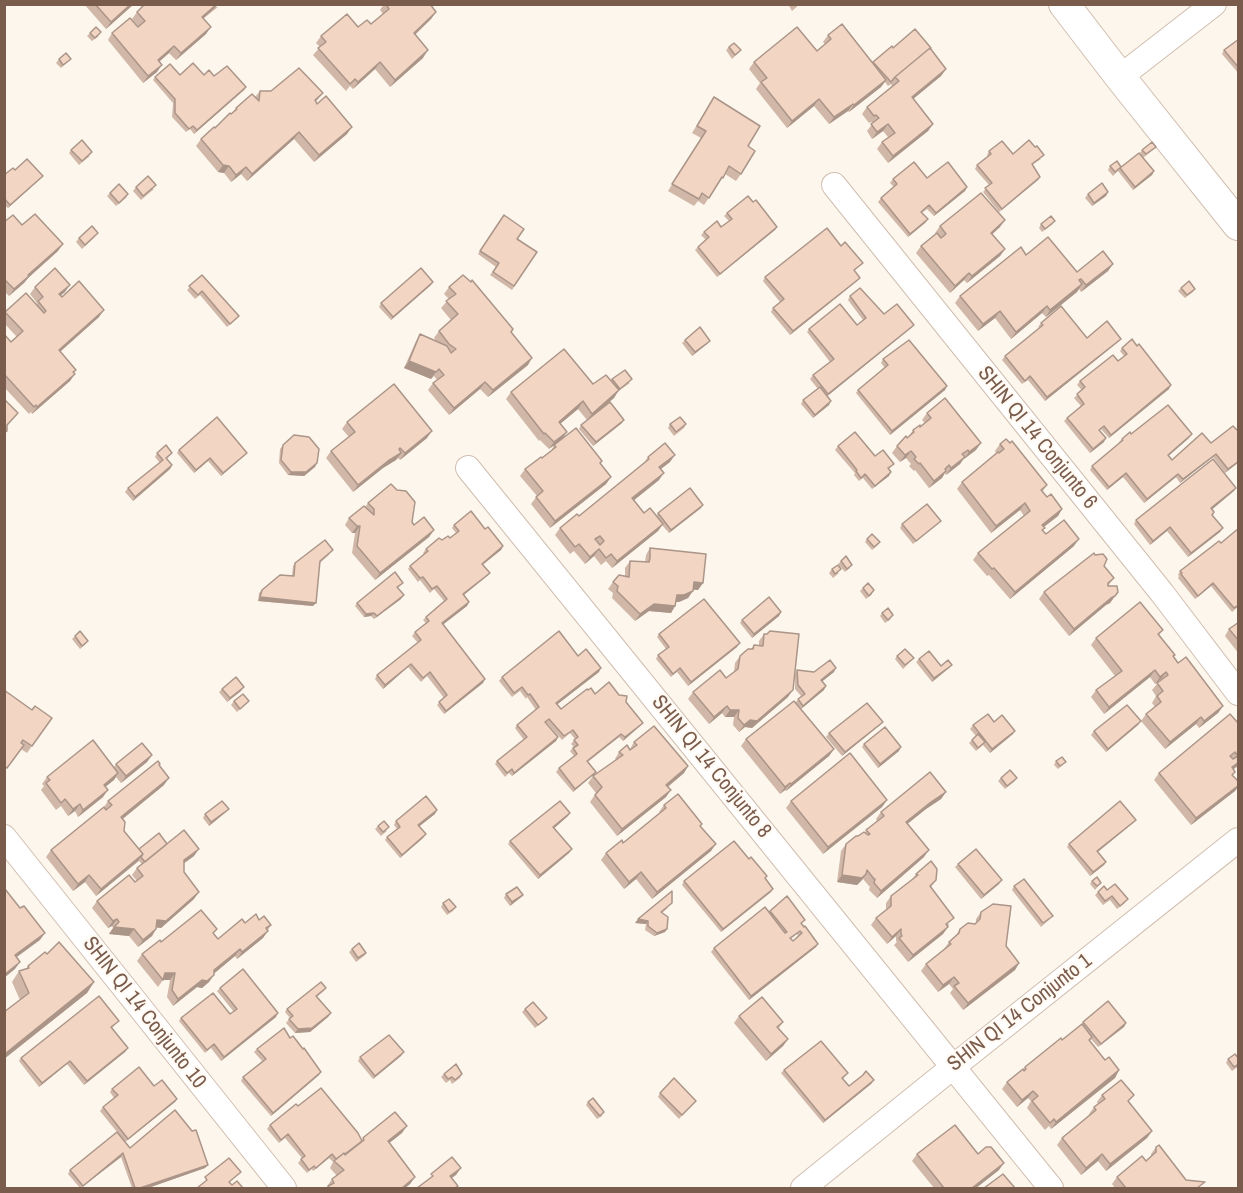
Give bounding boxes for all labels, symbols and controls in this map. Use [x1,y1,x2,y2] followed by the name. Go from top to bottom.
[972,362,1102,514] street label: SHIN QI 14 Conjunto 6
[646,691,776,843] street label: SHIN QI 14 Conjunto 8
[77,932,211,1094] street label: SHIN QI 14 Conjunto 10
[943,949,1097,1077] street label: SHIN QI 14 Conjunto 1

